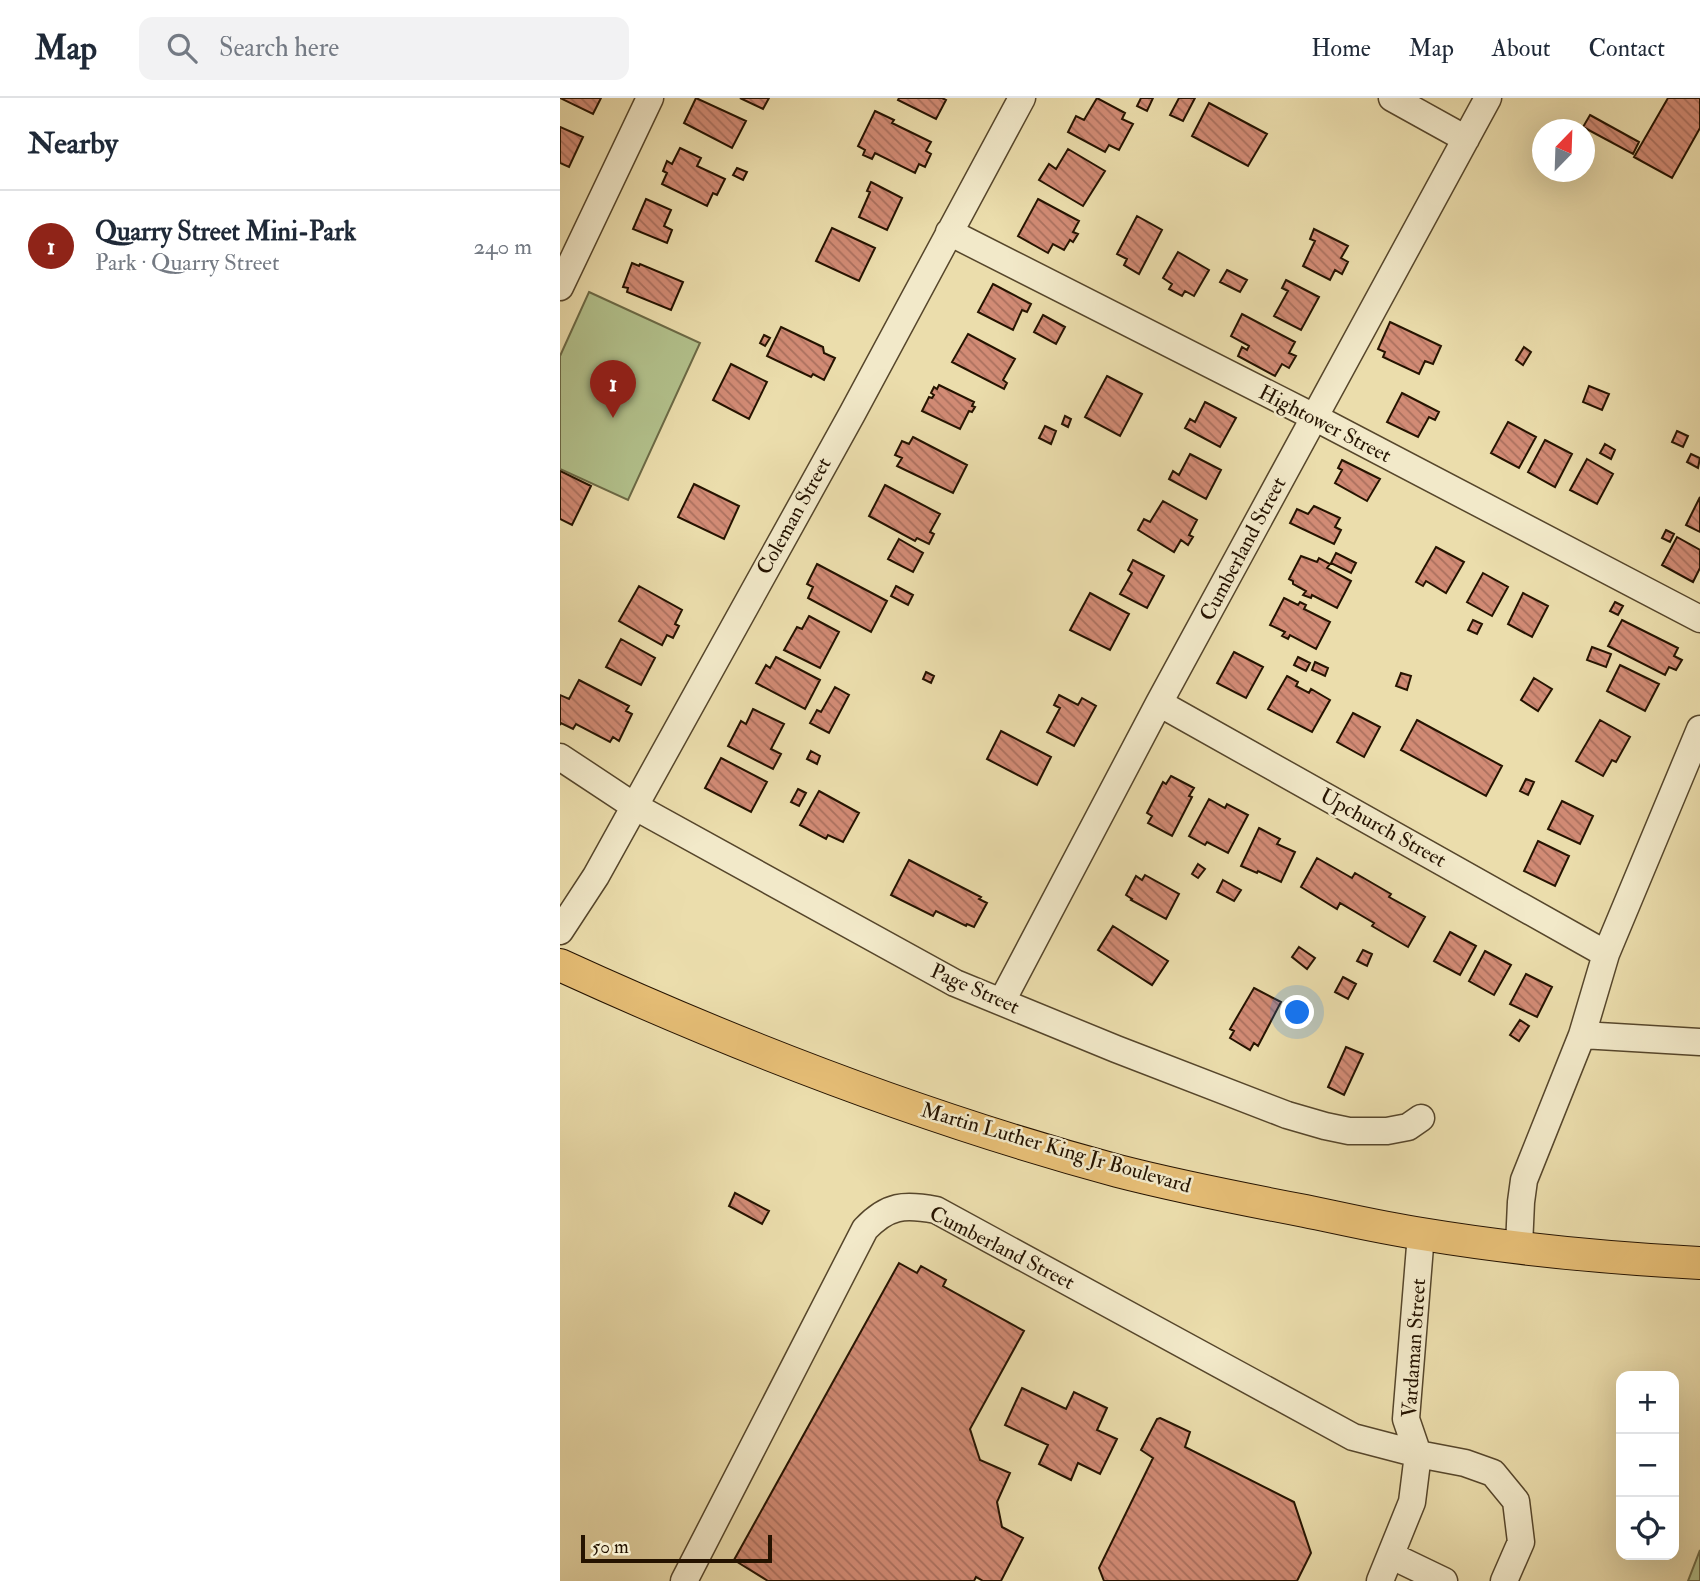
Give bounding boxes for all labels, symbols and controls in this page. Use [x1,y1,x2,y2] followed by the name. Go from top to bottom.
[139,17,629,80] search box
[35,28,97,69] text: Map
[163,29,201,67] icon: search
[219,32,339,64] text: Search here
[1311,33,1371,64] text: Home
[1409,33,1454,64] text: Map
[1492,33,1551,64] text: About
[1589,33,1665,64] text: Contact
[1532,119,1595,182] north arrow
[28,125,118,162] text: Nearby
[95,216,356,248] text: Quarry Street Mini-Park
[47,232,55,261] text: 1
[473,232,532,261] text: 240 m
[95,248,279,277] text: Park · Quarry Street
[590,360,636,418] pin: 1
[1254,379,1396,469] street label: Hightower Street
[751,452,837,580] street label: Coleman Street
[1194,472,1292,626] street label: Cumberland Street
[1315,782,1451,874] street label: Upchurch Street
[926,957,1024,1021] street label: Page Street
[1280,995,1314,1029] your location
[918,1096,1195,1200] street label: Martin Luther King Jr Boulevard
[925,1200,1079,1296] street label: Cumberland Street
[1396,1277,1432,1418] street label: Vardaman Street
[1616,1371,1679,1560] map controls
[1616,1371,1679,1434] button: +
[1616,1434,1679,1497] button: −
[1616,1497,1679,1560] button: locate
[581,1532,772,1564] scale bar
[592,1535,629,1559] text: 50 m

